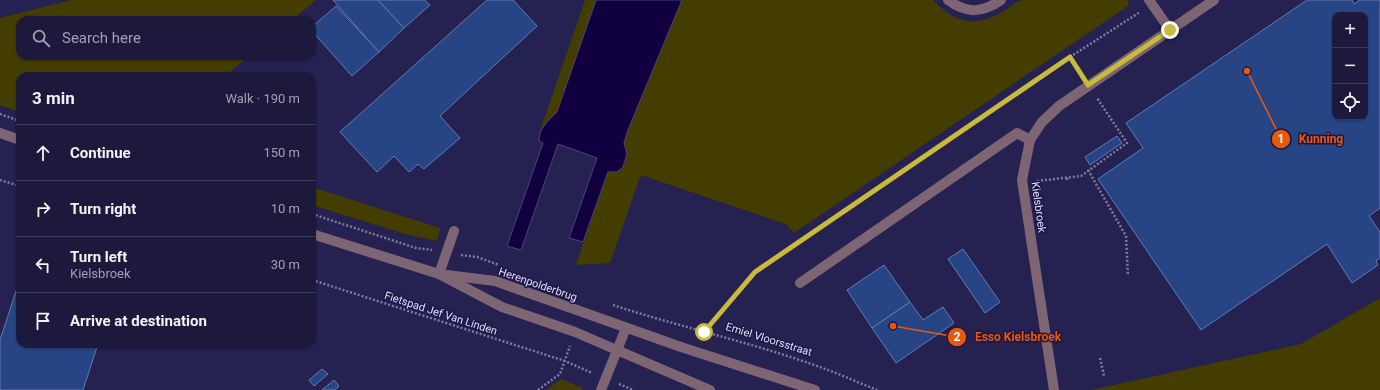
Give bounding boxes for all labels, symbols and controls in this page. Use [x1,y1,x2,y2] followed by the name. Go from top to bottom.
[1332,12,1368,120] map controls
[1332,12,1368,48] button: +
[16,16,316,60] search box
[1161,21,1179,39] route end
[30,27,52,49] icon: search
[62,29,141,47] text: Search here
[1332,48,1368,84] button: −
[1332,84,1368,120] button: locate
[32,88,75,108] text: 3 min
[225,91,300,106] text: Walk · 190 m
[1271,127,1352,151] callout: Kunning
[1278,132,1284,146] text: 1
[1299,132,1343,146] text: Kunning
[32,142,54,164] icon: ahead
[70,144,131,162] text: Continue
[263,145,300,160] text: 150 m
[1029,181,1049,234] street label: Kielsbroek
[32,198,54,220] icon: right
[70,200,136,218] text: Turn right
[271,201,300,216] text: 10 m
[70,248,127,266] text: Turn left
[32,254,54,276] icon: left
[271,257,300,272] text: 30 m
[497,265,579,304] street label: Herenpolderbrug
[70,266,131,281] text: Kielsbroek
[383,289,499,338] street label: Fietspad Jef Van Linden
[32,310,54,332] icon: arrive
[70,312,207,330] text: Arrive at destination
[724,320,814,359] street label: Emiel Vloorsstraat
[695,323,713,341] route start
[947,325,1069,349] callout: Esso Kielsbroek
[954,330,961,344] text: 2
[975,330,1062,344] text: Esso Kielsbroek

